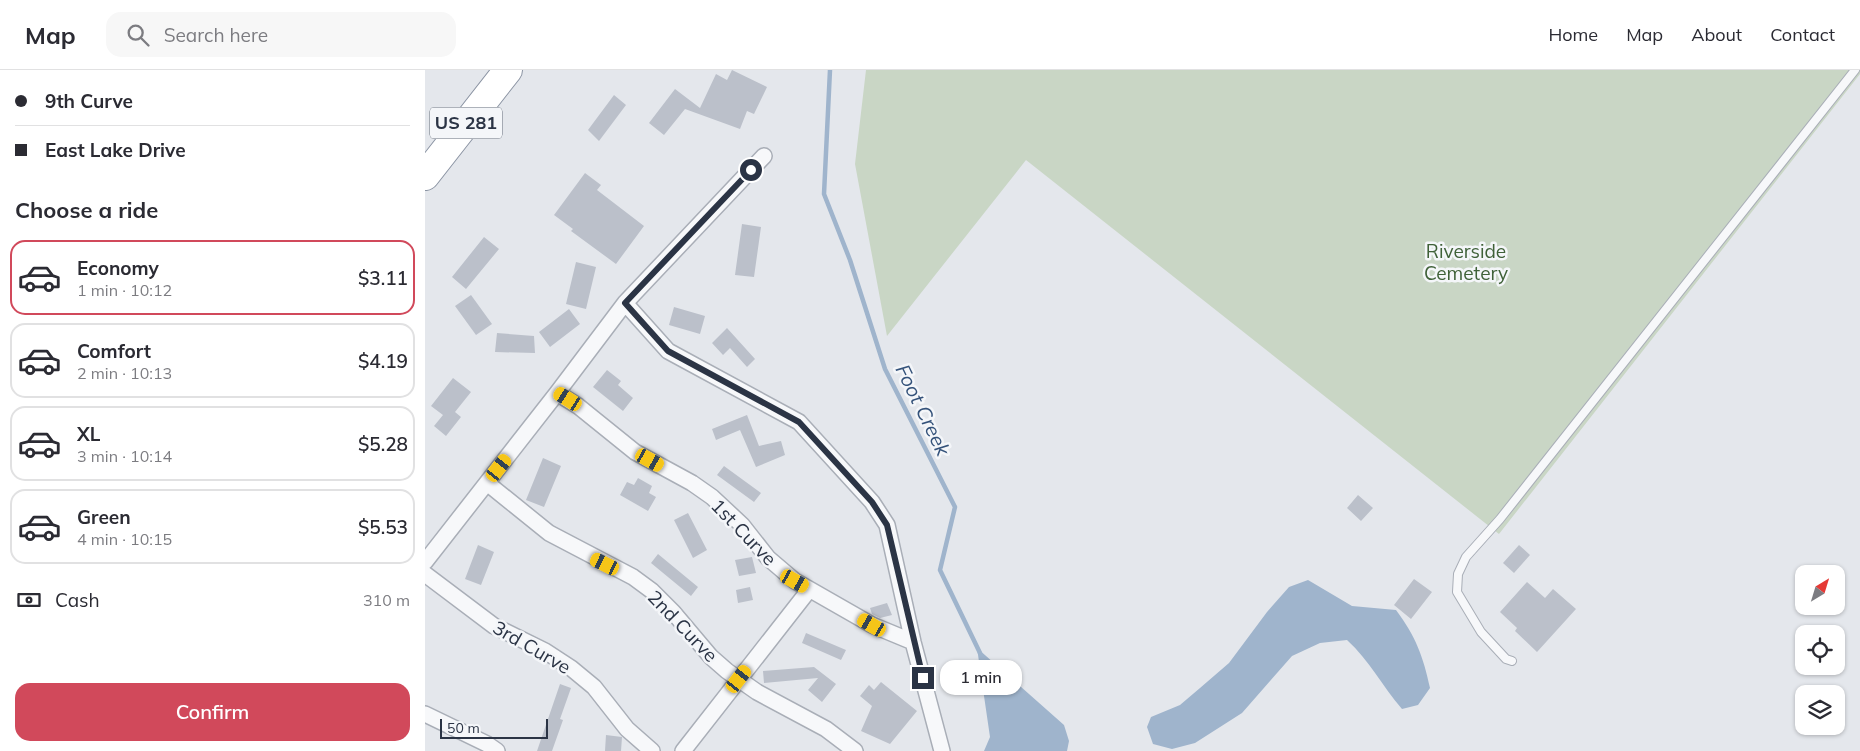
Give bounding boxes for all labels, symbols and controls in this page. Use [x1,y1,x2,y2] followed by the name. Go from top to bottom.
[106,12,456,57] search box
[25,20,76,50] text: Map
[124,21,152,49] icon: search
[164,23,268,47] text: Search here
[1548,23,1598,46] text: Home
[1626,23,1663,46] text: Map
[1691,23,1742,46] text: About
[1770,23,1835,46] text: Contact
[45,89,133,113] text: 9th Curve
[430,108,502,138] road number: US 281
[45,138,186,162] text: East Lake Drive
[740,159,762,181] route start
[15,196,158,224] text: Choose a ride
[1424,239,1508,285] park label: Riverside Cemetery
[17,255,62,300] icon: car
[77,256,159,280] text: Economy
[358,266,408,290] text: $3.11
[77,280,172,300] text: 1 min · 10:12
[17,338,62,383] icon: car
[77,339,151,363] text: Comfort
[358,349,408,373] text: $4.19
[891,360,957,460] water label: Foot Creek
[77,363,172,383] text: 2 min · 10:13
[551,385,584,413] car
[17,421,62,466] icon: car
[77,422,100,446] text: XL
[358,432,408,456] text: $5.28
[77,446,172,466] text: 3 min · 10:14
[633,446,666,474] car
[483,452,514,484] car
[706,494,782,570] street label: 1st Curve
[17,504,62,549] icon: car
[77,505,131,529] text: Green
[358,515,408,539] text: $5.53
[77,529,172,549] text: 4 min · 10:15
[588,551,621,577] car
[1795,565,1845,615] north arrow
[1795,565,1845,735] map controls
[778,567,811,595] car
[643,585,723,667] street label: 2nd Curve
[15,586,43,614] icon: cash
[55,588,100,612] text: Cash
[363,590,410,610] text: 310 m
[855,611,888,639] car
[489,615,575,679] street label: 3rd Curve
[1795,625,1845,675] button: locate
[941,660,1023,696] callout: 1 min
[723,663,754,695] car
[912,667,934,689] route end
[960,667,1002,687] text: 1 min
[15,683,410,741] button: Confirm
[1795,685,1845,735] button: layers
[440,716,547,739] scale bar
[447,719,480,737] text: 50 m

